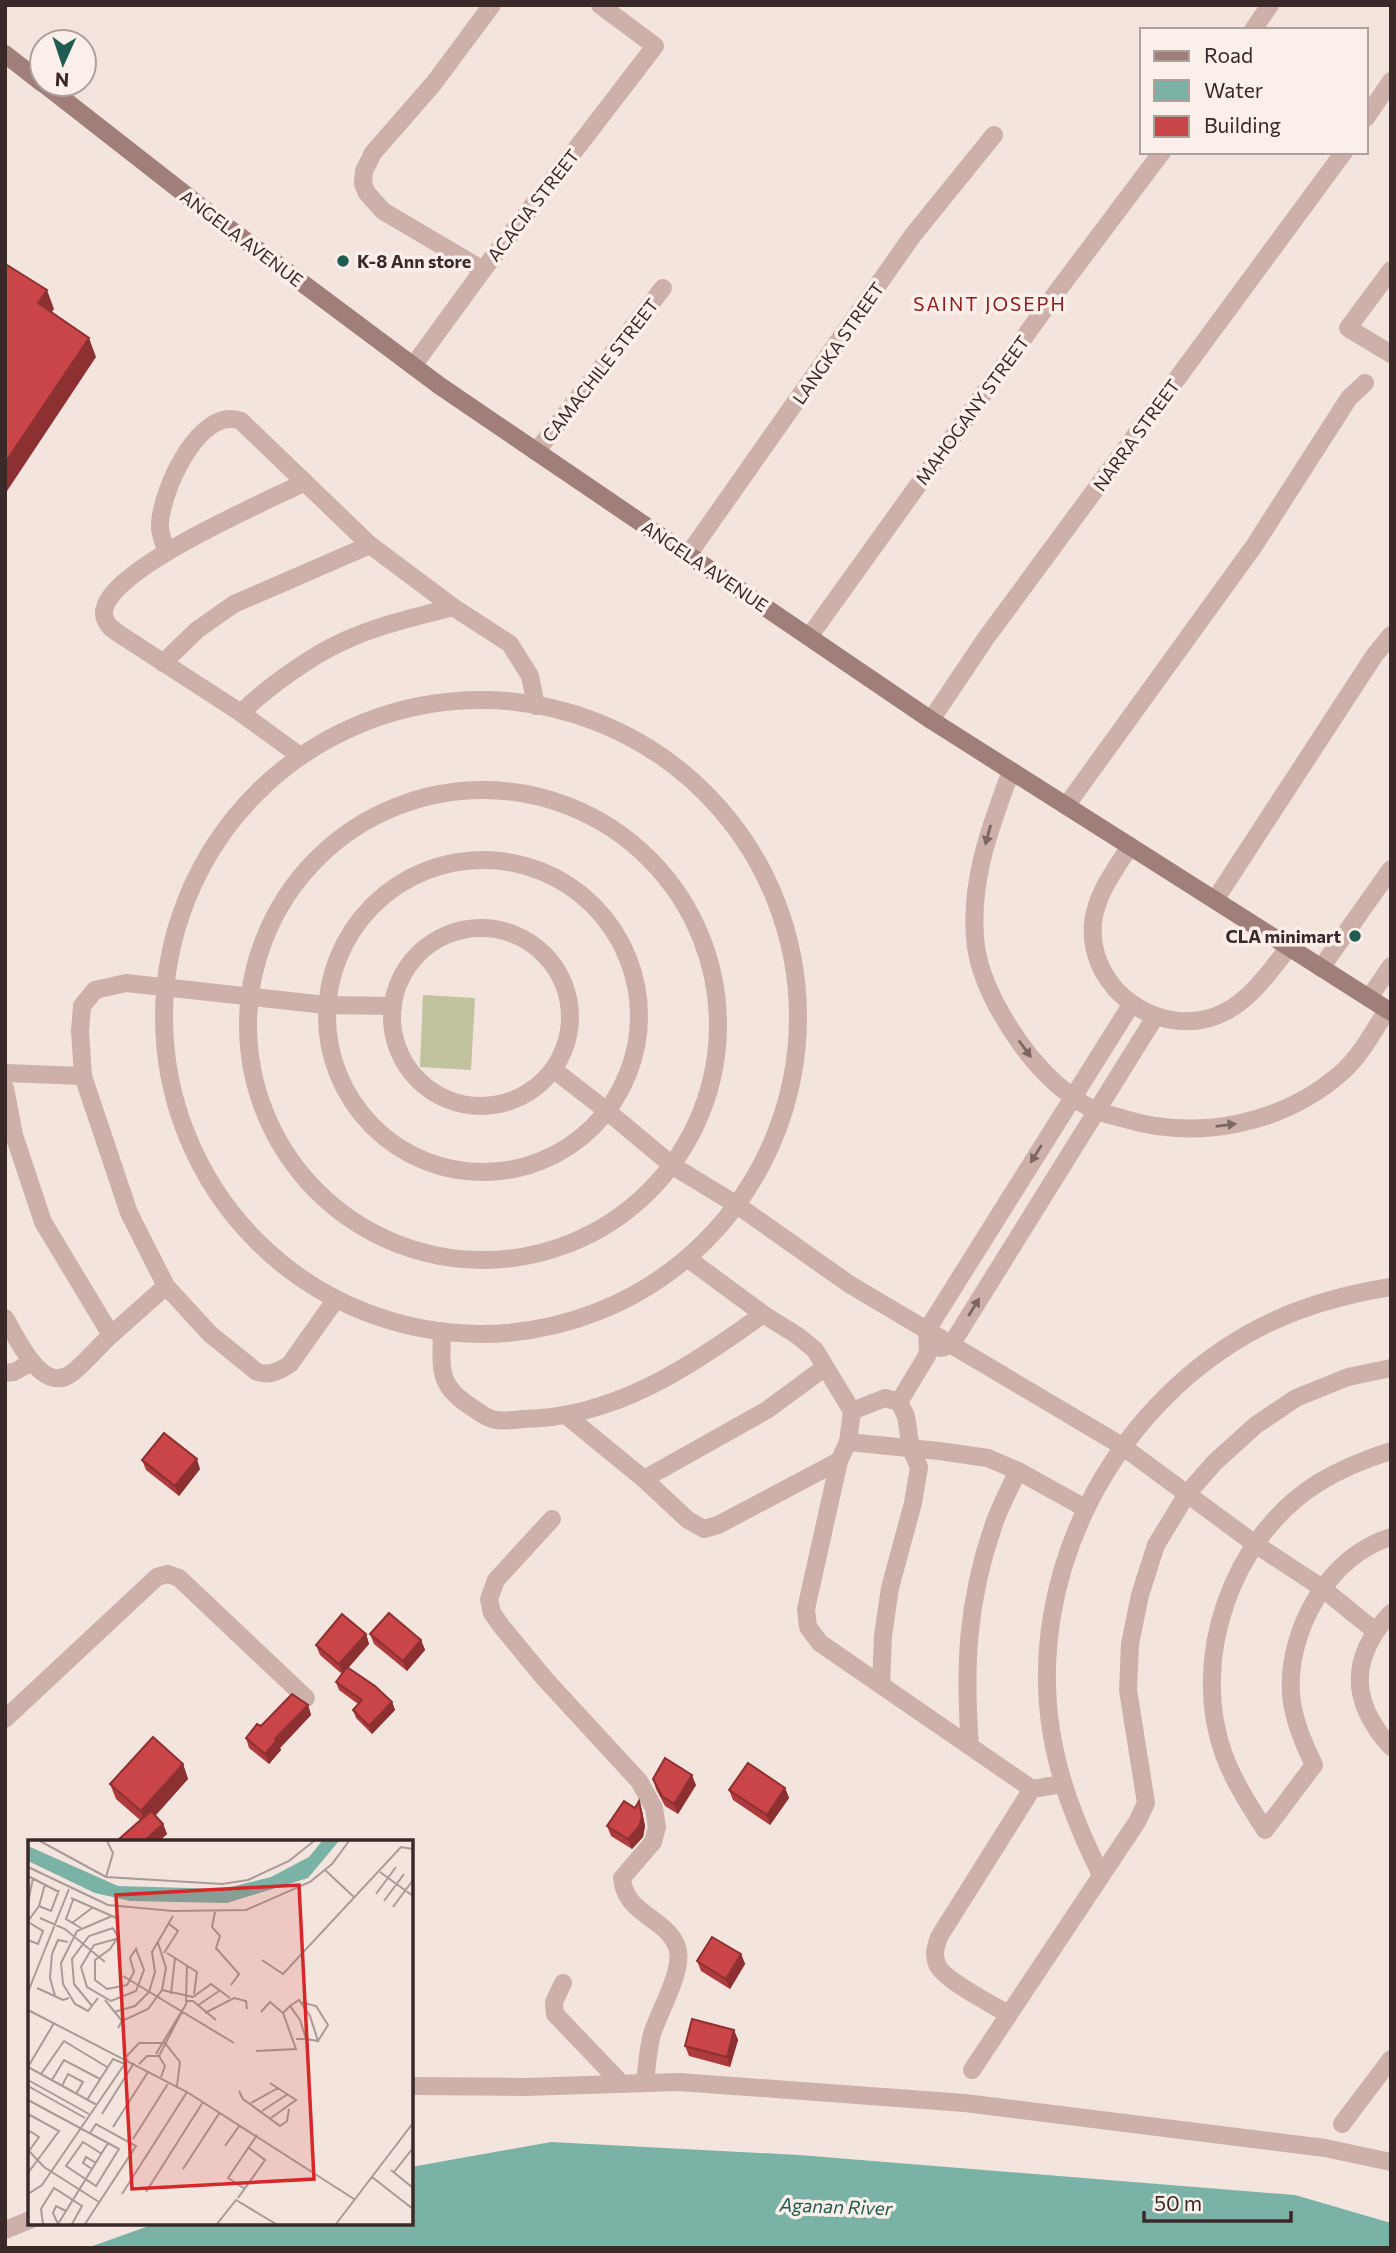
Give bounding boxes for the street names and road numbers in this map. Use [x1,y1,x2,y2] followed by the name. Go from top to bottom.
[482,145,584,265] street label: ACACIA STREET
[176,185,308,291] street label: ANGELA AVENUE
[788,278,888,408] street label: LANGKA STREET
[537,294,663,446] street label: CAMACHILE STREET
[910,331,1034,489] street label: MAHOGANY STREET
[1088,375,1184,495] street label: NARRA STREET
[638,516,772,616] street label: ANGELA AVENUE

